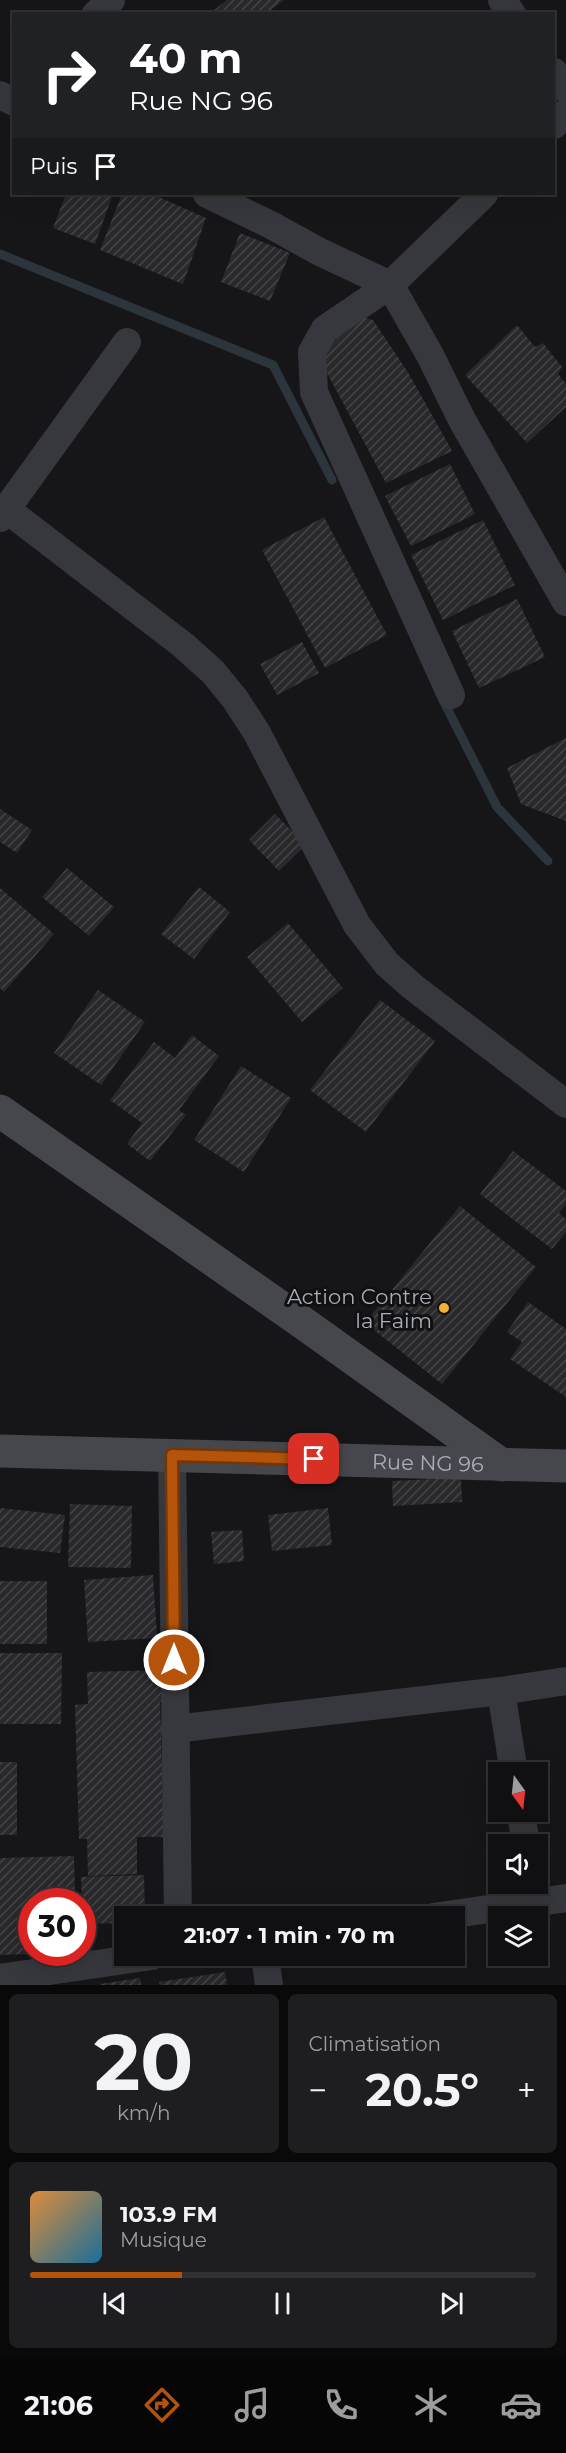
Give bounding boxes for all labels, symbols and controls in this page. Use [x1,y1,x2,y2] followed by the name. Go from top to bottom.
[129,32,242,84] text: 40 m
[30,36,108,114] icon: right
[129,84,273,117] text: Rue NG 96
[89,150,122,183] icon: arrive
[30,153,77,180] text: Puis
[287,1284,432,1333] place label: Action Contre la Faim
[437,1301,451,1315] marker: Action Contre la Faim
[288,1433,339,1484] pin
[297,1442,330,1475] icon: arrive
[372,1448,484,1476] street label: Rue NG 96
[142,1628,206,1692] position arrow
[488,1762,548,1822] north arrow
[488,1762,548,1966] map controls
[488,1834,548,1894] button: sound
[18,1888,96,1966] speed limit sign: 30
[488,1906,548,1966] button: layers
[184,1922,395,1949] text: 21:07 · 1 min · 70 m
[94,2014,193,2110] text: 20
[309,2032,441,2056] text: Climatisation
[365,2062,479,2117] text: 20.5°
[309,2070,327,2110] text: −
[517,2070,536,2110] text: +
[117,2101,170,2125] text: km/h
[120,2201,217,2228] text: 103.9 FM
[120,2228,207,2252] text: Musique
[98,2287,131,2320] icon: previous
[266,2287,299,2320] icon: pause
[435,2287,468,2320] icon: next
[141,2384,183,2426] icon: directions
[231,2384,273,2426] icon: music
[320,2384,362,2426] icon: phone
[410,2384,452,2426] icon: climate
[500,2384,542,2426] icon: car
[24,2389,93,2422] text: 21:06

